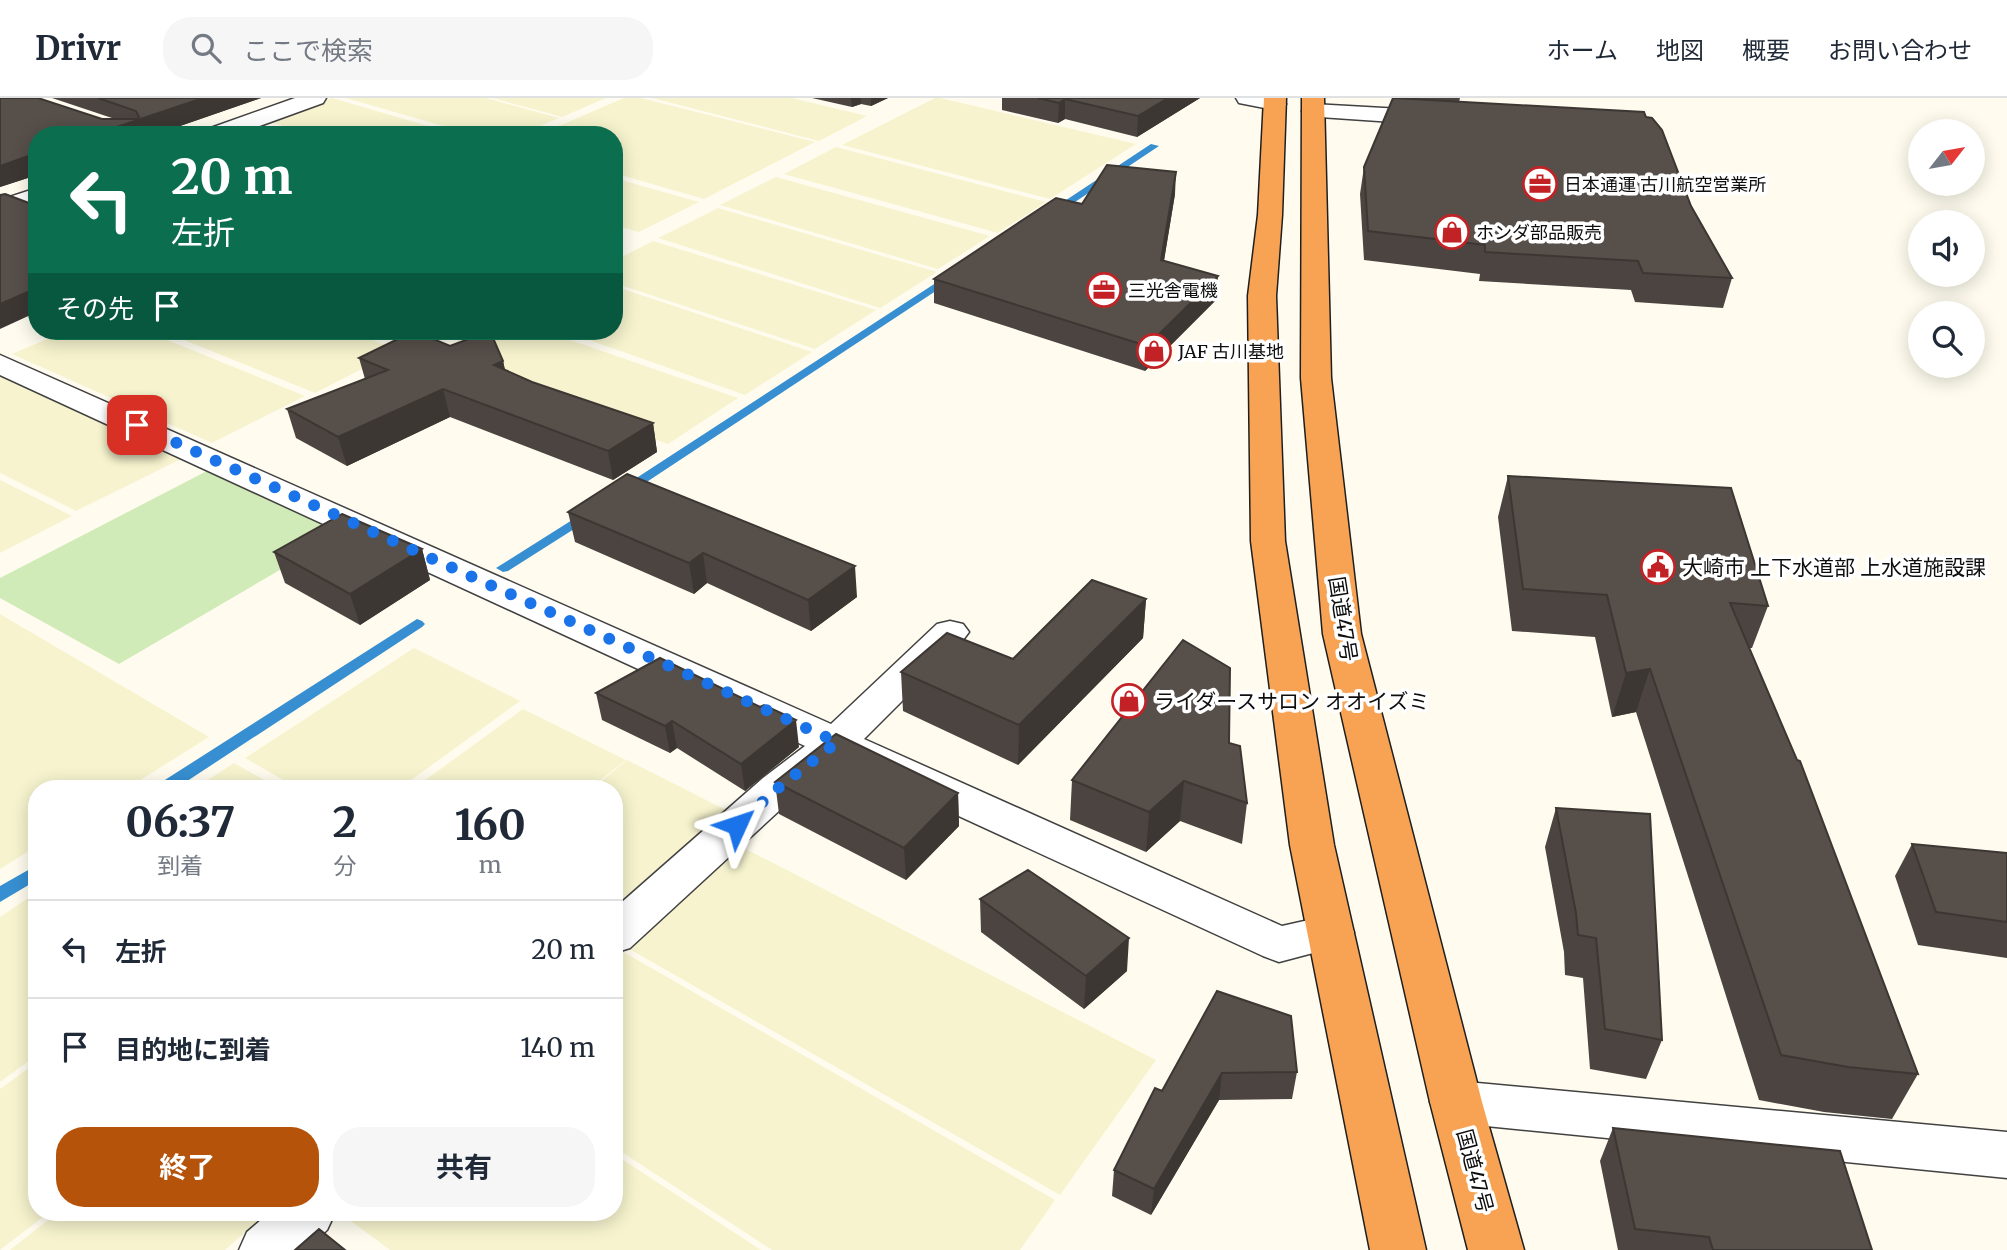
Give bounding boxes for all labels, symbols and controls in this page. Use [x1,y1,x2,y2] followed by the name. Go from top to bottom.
[163,17,653,80] search box
[35,28,121,69] text: Drivr
[187,29,225,67] icon: search
[243,34,373,67] text: ここで検索
[1547,35,1618,66] text: ホーム
[1656,35,1704,66] text: 地図
[1742,35,1790,66] text: 概要
[1828,35,1972,66] text: お問い合わせ
[1908,119,1984,196] north arrow
[1908,119,1985,378] map controls
[171,146,292,207] text: 20 m
[56,154,147,245] icon: left
[1521,165,1559,203] office icon: 日本通運 古川航空営業所
[1564,173,1766,196] place label: 日本通運 古川航空営業所
[1908,210,1985,287] button: sound
[171,213,235,253] text: 左折
[1433,213,1471,251] shop icon: ホンダ部品販売
[1476,221,1602,244] place label: ホンダ部品販売
[1085,271,1123,309] office icon: 三光舎電機
[1128,279,1218,302] place label: 三光舎電機
[148,287,186,325] icon: arrive
[56,292,134,325] text: その先
[1908,301,1985,378] button: search
[1135,332,1173,370] shop icon: JAF 古川基地
[1177,340,1284,363] place label: JAF 古川基地
[107,395,167,455] pin
[118,406,156,444] icon: arrive
[1639,548,1677,586] public building icon: 大崎市 上下水道部 上水道施設課
[1682,554,1986,581] place label: 大崎市 上下水道部 上水道施設課
[1323,575,1363,663] street label: 国道47号
[1110,682,1148,720] shop icon: ライダースサロン オオイズミ
[1154,688,1429,715] place label: ライダースサロン オオイズミ
[700,788,774,862] position arrow
[125,796,235,848] text: 06:37
[332,796,357,848] text: 2
[454,799,526,851] text: 160
[479,850,501,879] text: m
[157,851,203,880] text: 到着
[333,851,356,880] text: 分
[56,930,94,968] icon: left
[531,933,595,966] text: 20 m
[115,935,167,968] text: 左折
[56,1028,94,1066] icon: arrive
[520,1031,595,1064] text: 140 m
[115,1033,271,1066] text: 目的地に到着
[1451,1126,1499,1216] street label: 国道47号
[56,1127,319,1207] button: 終了
[333,1127,595,1207] button: 共有

